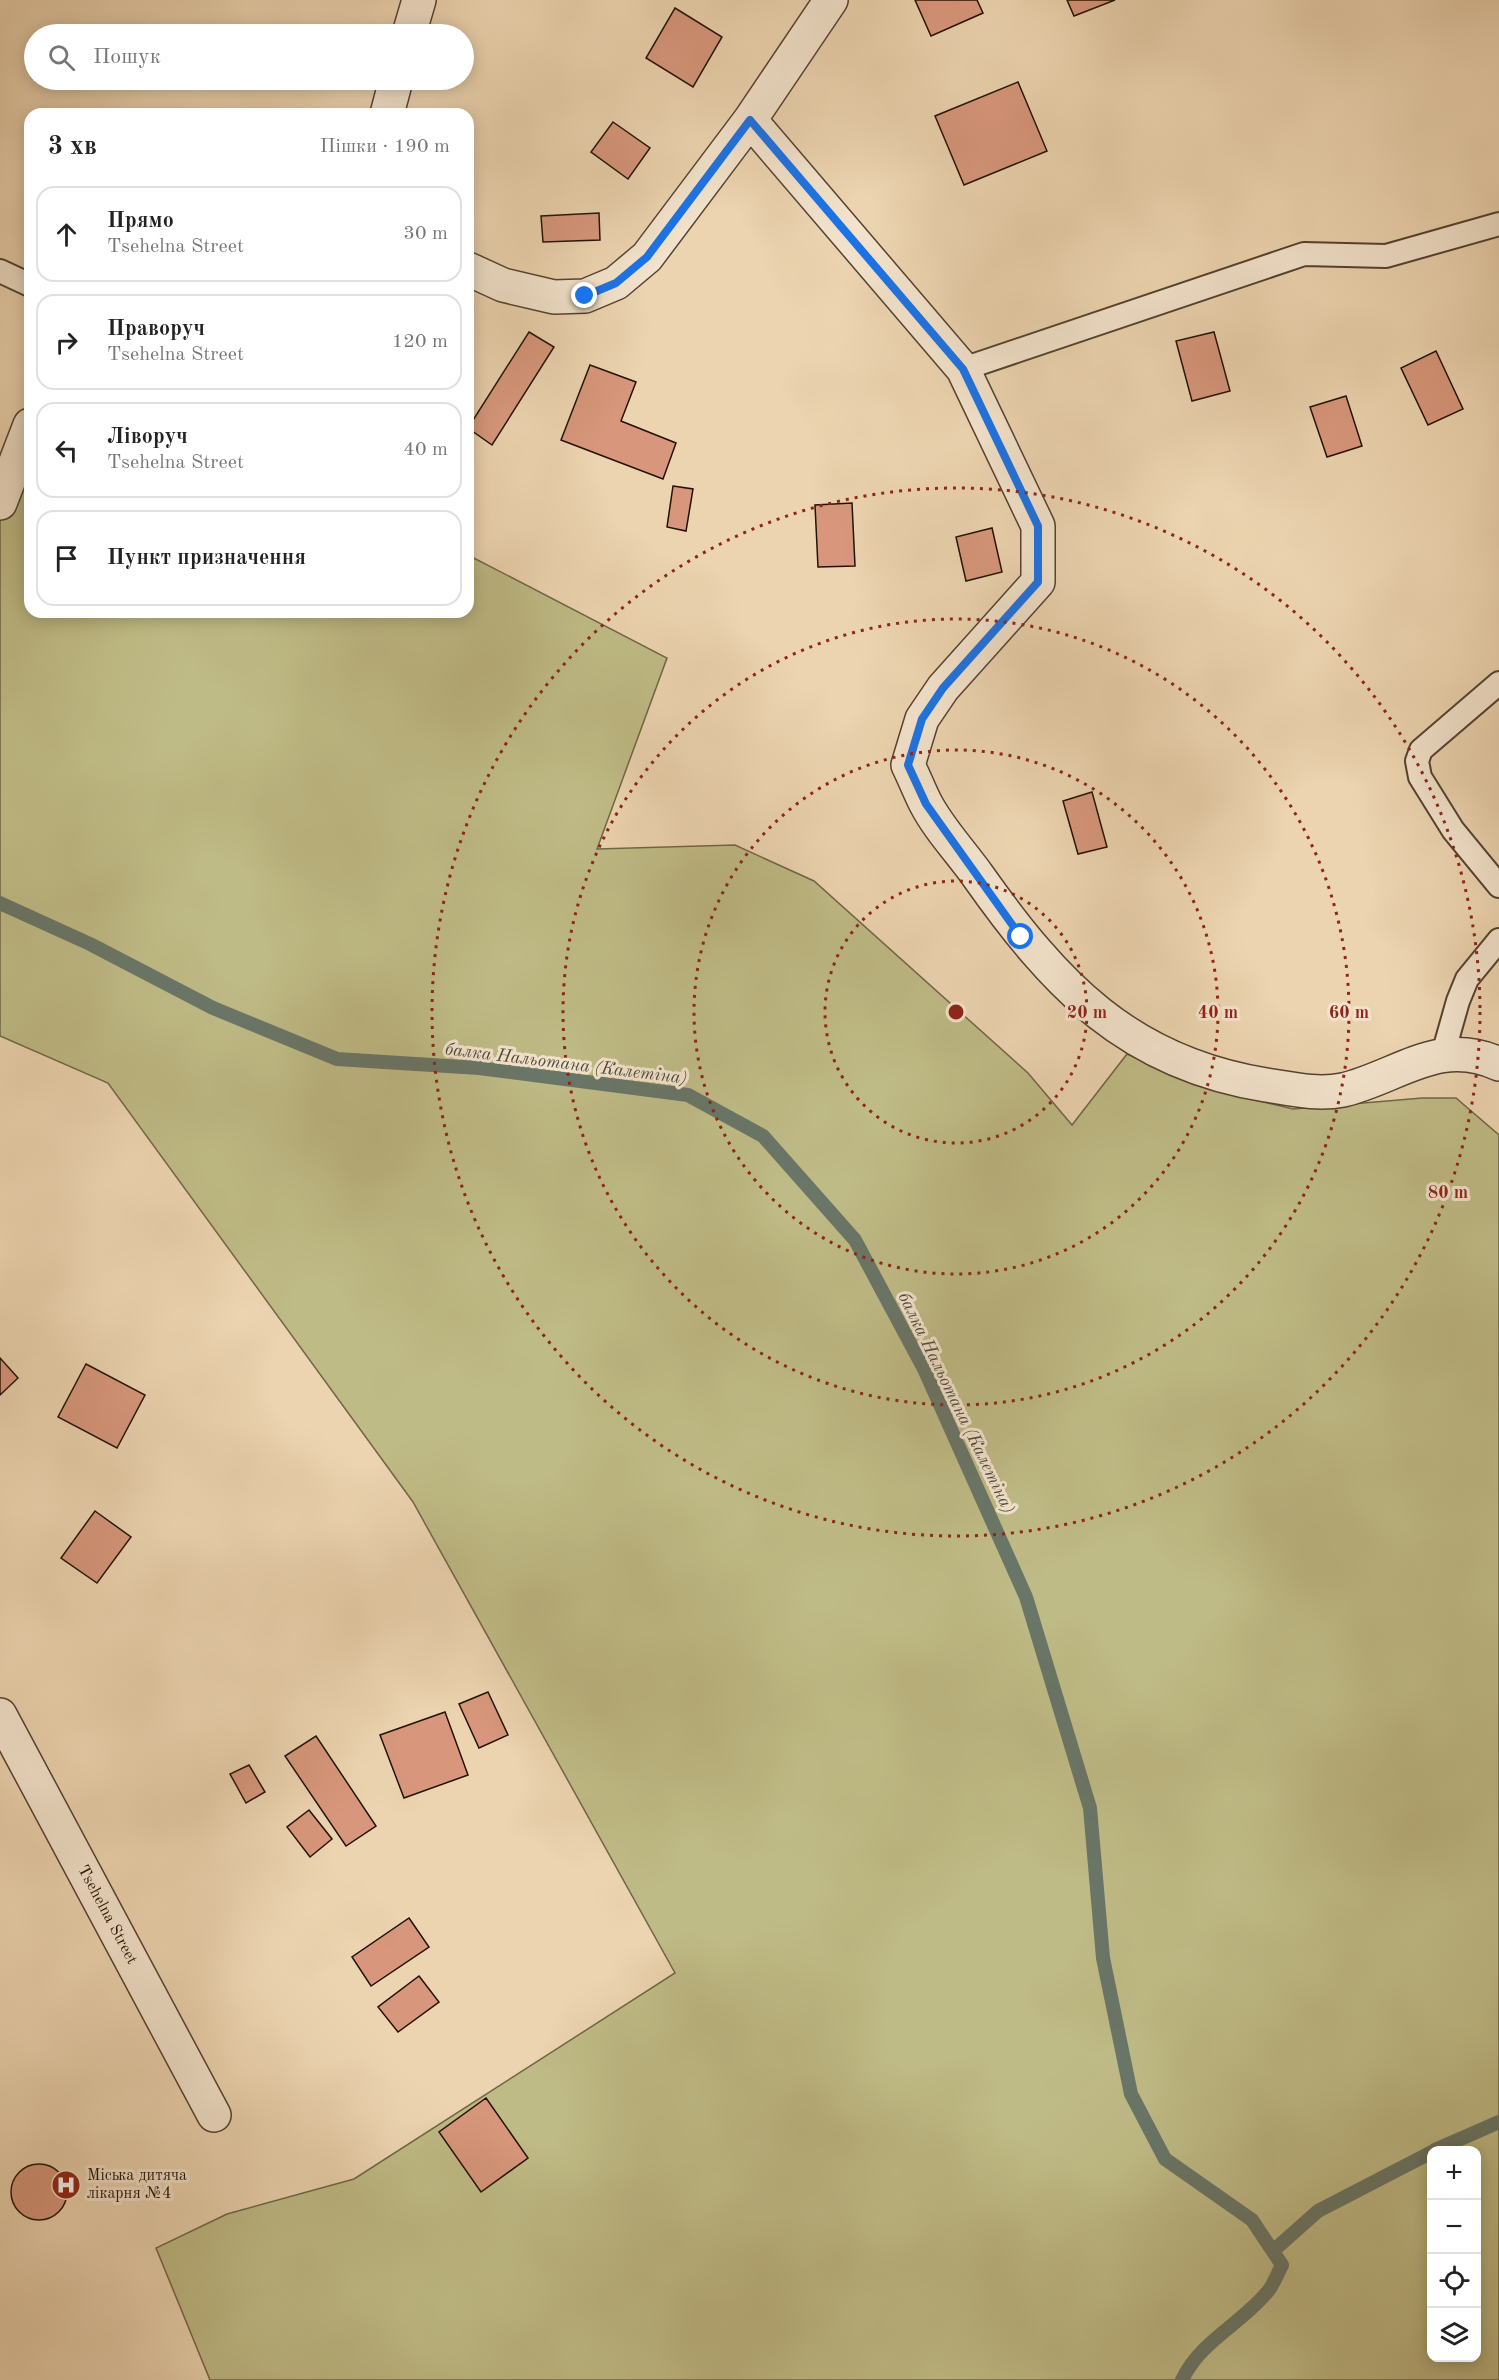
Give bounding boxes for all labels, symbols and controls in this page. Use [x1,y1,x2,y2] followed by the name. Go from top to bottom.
[24,24,474,90] search box
[45,41,78,74] icon: search
[93,46,161,68] text: Пошук
[48,134,97,160] text: 3 хв
[320,137,450,157] text: Пішки · 190 m
[107,210,174,232] text: Прямо
[50,218,83,251] icon: ahead
[403,224,448,244] text: 30 m
[107,237,244,257] text: Tsehelna Street
[571,282,597,308] route end
[107,318,205,340] text: Праворуч
[50,326,83,359] icon: right
[392,332,448,352] text: 120 m
[107,345,244,365] text: Tsehelna Street
[107,426,188,448] text: Ліворуч
[50,434,83,467] icon: left
[403,440,448,460] text: 40 m
[107,453,244,473] text: Tsehelna Street
[50,542,83,575] icon: arrive
[107,547,306,569] text: Пункт призначення
[1007,923,1033,949] route start
[946,1002,966,1022] centre of rings
[1067,1004,1107,1022] text: 20 m
[1198,1004,1238,1022] text: 40 m
[1329,1004,1369,1022] text: 60 m
[444,1040,688,1088] water label: балка Нальотана (Калетіна)
[1428,1184,1468,1202] text: 80 m
[894,1290,1018,1516] water label: балка Нальотана (Калетіна)
[74,1863,140,1967] street label: Tsehelna Street
[1427,2146,1481,2362] map controls
[1427,2146,1481,2200] button: +
[87,2168,187,2202] place label: Міська дитяча лікарня №4
[50,2169,82,2201] hospital icon: Міська дитяча лікарня №4
[1427,2200,1481,2254] button: −
[1427,2254,1481,2308] button: locate
[1427,2308,1481,2362] button: layers

